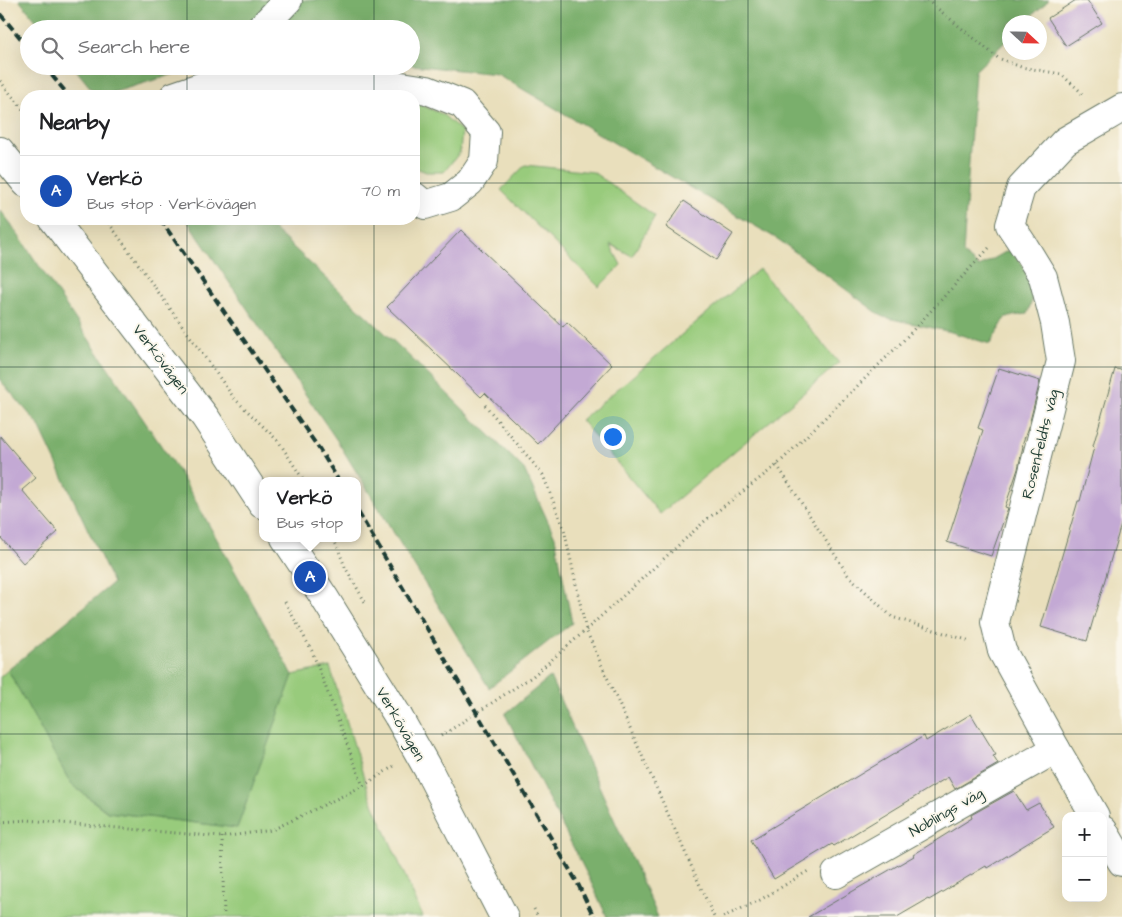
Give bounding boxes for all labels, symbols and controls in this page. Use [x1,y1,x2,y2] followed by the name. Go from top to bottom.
[1002,15,1047,60] north arrow
[20,20,420,75] search box
[38,34,66,62] icon: search
[78,34,190,61] text: Search here
[40,108,110,137] text: Nearby
[87,166,142,193] text: Verkö
[51,180,61,202] text: A
[361,180,400,202] text: 70 m
[87,193,256,215] text: Bus stop · Verkövägen
[127,320,194,399] street label: Verkövägen
[1017,387,1065,501] street label: Rosenfeldts väg
[600,424,626,450] your location
[259,477,361,542] popup
[277,485,332,512] text: Verkö
[277,512,343,534] text: Bus stop
[294,558,326,596] pin: A
[370,683,430,766] street label: Verkövägen
[905,783,988,843] street label: Noblings väg
[1062,812,1107,902] map controls
[1062,812,1107,857] button: +
[1062,857,1107,902] button: −

